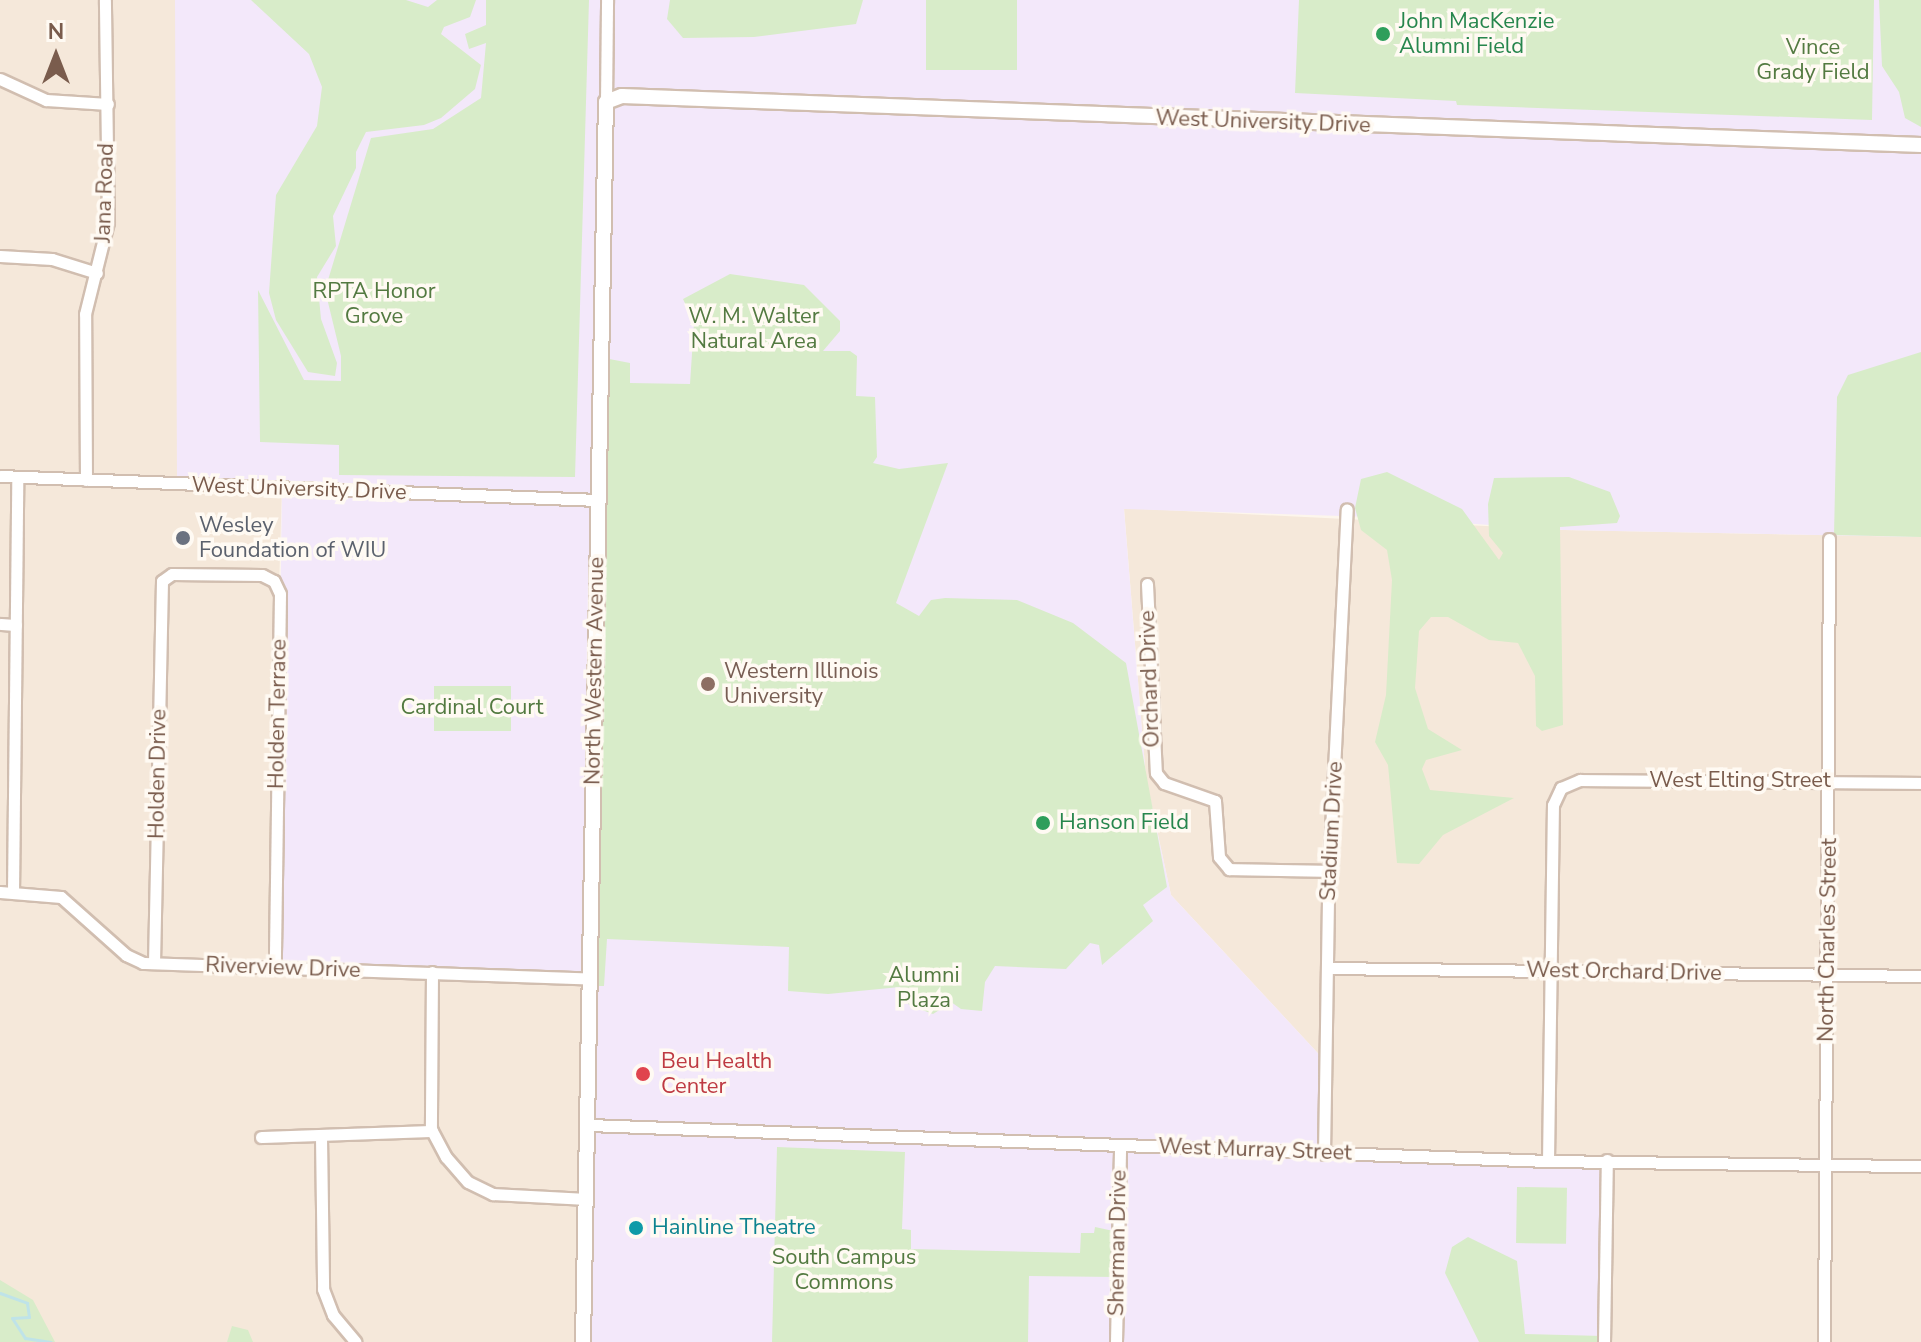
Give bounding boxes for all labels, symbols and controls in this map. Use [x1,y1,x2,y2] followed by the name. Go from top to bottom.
[1399,8,1554,60] place label: John MacKenzie Alumni Field
[16,16,96,96] north arrow
[48,17,64,47] text: N
[1374,25,1392,43] marker: John MacKenzie Alumni Field
[1756,34,1870,86] park label: Vince Grady Field
[1155,105,1371,139] street label: West University Drive
[90,143,120,243] street label: Jana Road
[312,278,436,330] park label: RPTA Honor Grove
[688,303,820,354] park label: W. M. Walter Natural Area
[191,472,407,506] street label: West University Drive
[199,512,386,564] place label: Wesley Foundation of WIU
[174,529,192,547] marker: Wesley Foundation of WIU
[580,557,610,785] street label: North Western Avenue
[1134,610,1166,748] street label: Orchard Drive
[263,639,293,789] street label: Holden Terrace
[724,658,879,710] place label: Western Illinois University
[699,675,717,693] marker: Western Illinois University
[401,695,543,721] park label: Cardinal Court
[144,709,172,839] street label: Holden Drive
[1315,761,1349,901] street label: Stadium Drive
[1649,768,1831,794] street label: West Elting Street
[1059,810,1189,836] place label: Hanson Field
[1034,814,1052,832] marker: Hanson Field
[1813,838,1843,1042] street label: North Charles Street
[205,952,361,984] street label: Riverview Drive
[1526,957,1722,987] street label: West Orchard Drive
[888,962,960,1014] park label: Alumni Plaza
[661,1048,772,1100] place label: Beu Health Center
[632,1063,654,1085] marker: Beu Health Center
[1158,1133,1352,1167] street label: West Murray Street
[1104,1170,1132,1316] street label: Sherman Drive
[652,1215,816,1241] place label: Hainline Theatre
[627,1219,645,1237] marker: Hainline Theatre
[772,1244,916,1296] park label: South Campus Commons

